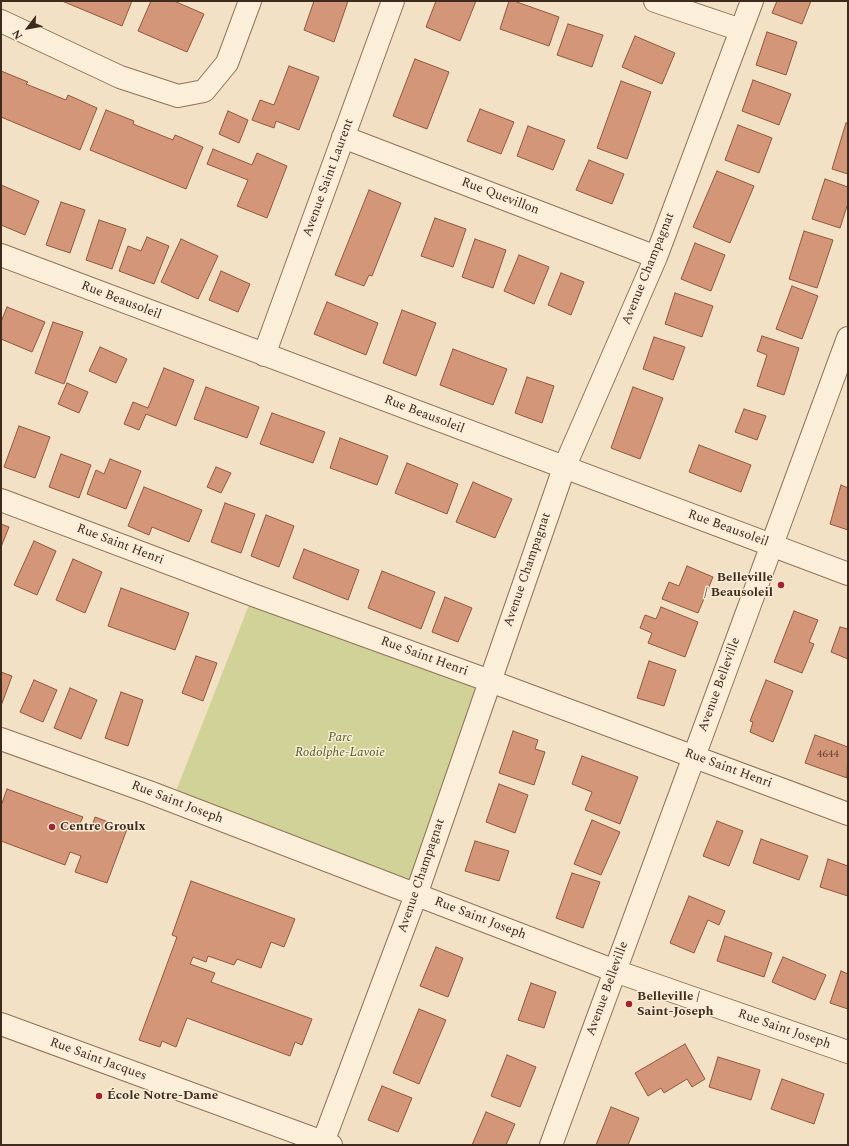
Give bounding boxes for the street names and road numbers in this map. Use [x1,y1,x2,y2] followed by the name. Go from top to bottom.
[300,117,358,239] street label: Avenue Saint Laurent
[459,175,541,219] street label: Rue Quevillon
[619,211,679,327] street label: Avenue Champagnat
[79,279,163,323] street label: Rue Beausoleil
[382,393,466,437] street label: Rue Beausoleil
[686,507,770,551] street label: Rue Beausoleil
[501,511,555,629] street label: Avenue Champagnat
[74,521,166,569] street label: Rue Saint Henri
[378,634,470,680] street label: Rue Saint Henri
[696,636,744,734] street label: Avenue Belleville
[682,746,774,792] street label: Rue Saint Henri
[129,778,225,828] street label: Rue Saint Joseph
[395,817,449,935] street label: Avenue Champagnat
[432,894,528,944] street label: Rue Saint Joseph
[584,940,632,1038] street label: Avenue Belleville
[736,1007,832,1053] street label: Rue Saint Joseph
[47,1035,149,1085] street label: Rue Saint Jacques

